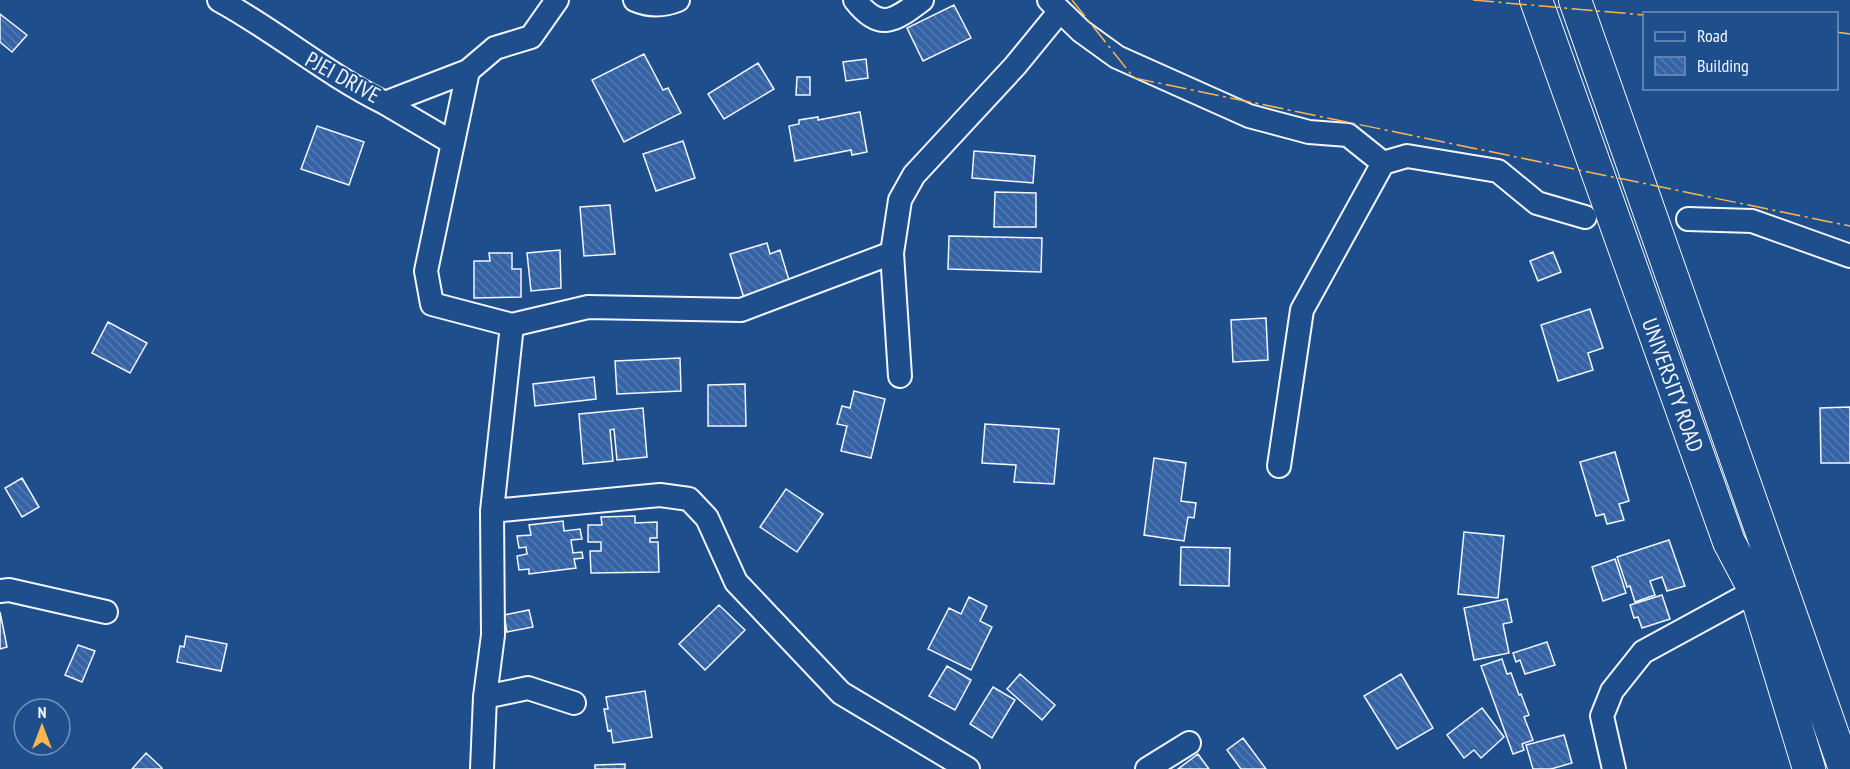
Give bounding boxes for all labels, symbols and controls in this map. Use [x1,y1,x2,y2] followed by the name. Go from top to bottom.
[1643,12,1838,90] legend
[1697,24,1728,47] text: Road
[301,45,385,109] street label: PJEI DRIVE
[1697,54,1749,77] text: Building
[1636,314,1710,456] street label: UNIVERSITY ROAD
[12,697,72,757] north arrow
[38,702,46,722] text: N

